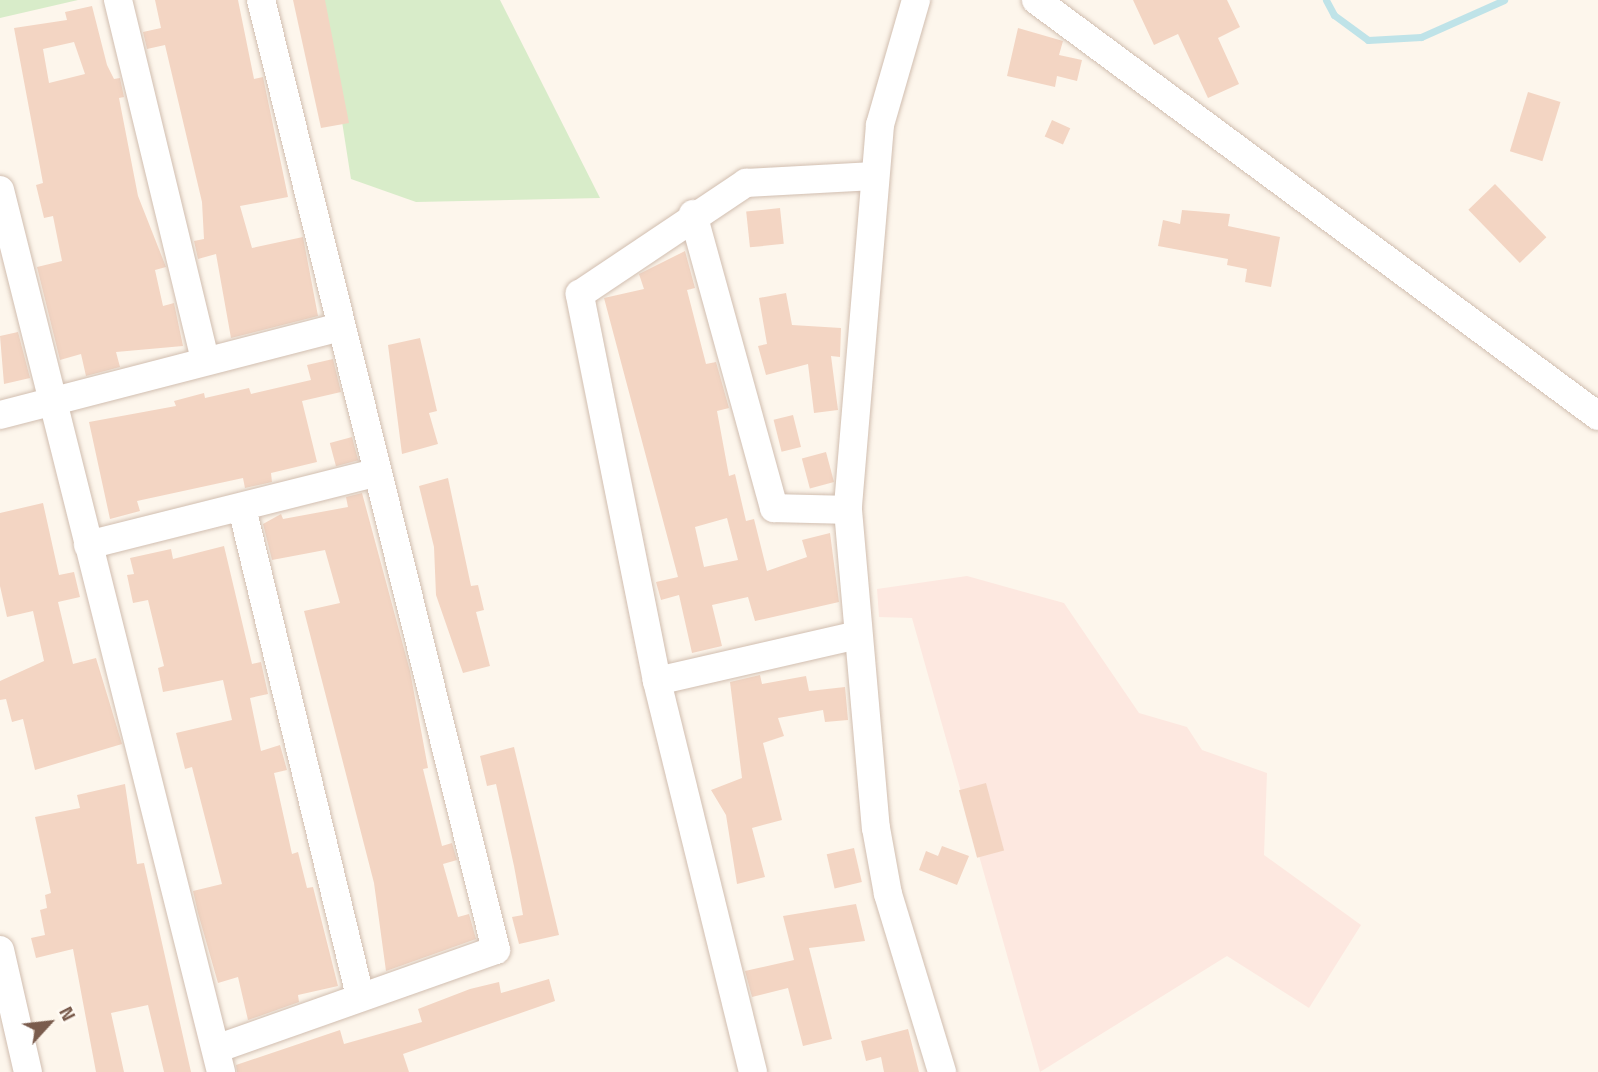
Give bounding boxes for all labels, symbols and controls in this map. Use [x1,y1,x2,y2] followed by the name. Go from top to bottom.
[14,988,84,1058] north arrow
[52,1001,84,1026] text: N

